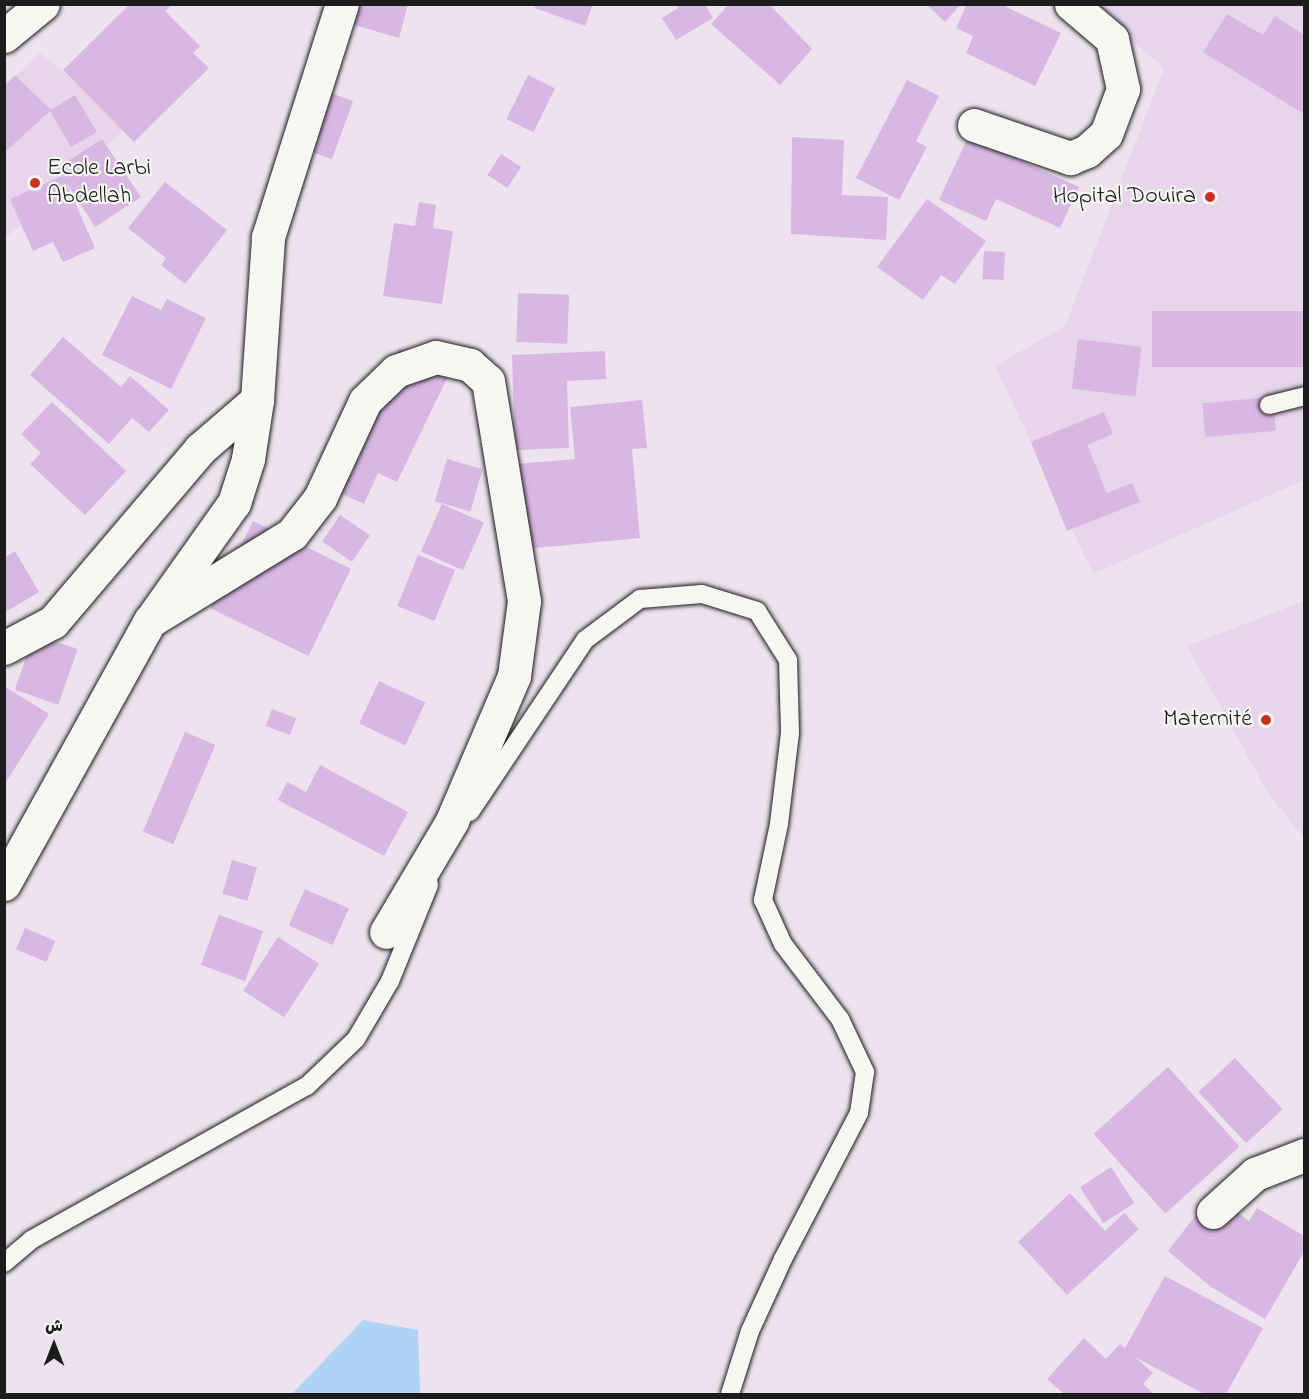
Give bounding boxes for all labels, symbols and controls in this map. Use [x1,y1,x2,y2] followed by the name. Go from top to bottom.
[47,155,151,211] place label: Ecole Larbi Abdellah
[28,176,42,190] marker: Ecole Larbi Abdellah
[1053,183,1196,211] place label: Hopital Douira
[1201,188,1219,206] marker: Hopital Douira
[1163,706,1252,734] place label: Maternité
[1257,711,1275,729] marker: Maternité
[24,1315,84,1375] north arrow
[45,1315,63,1339] text: ش

